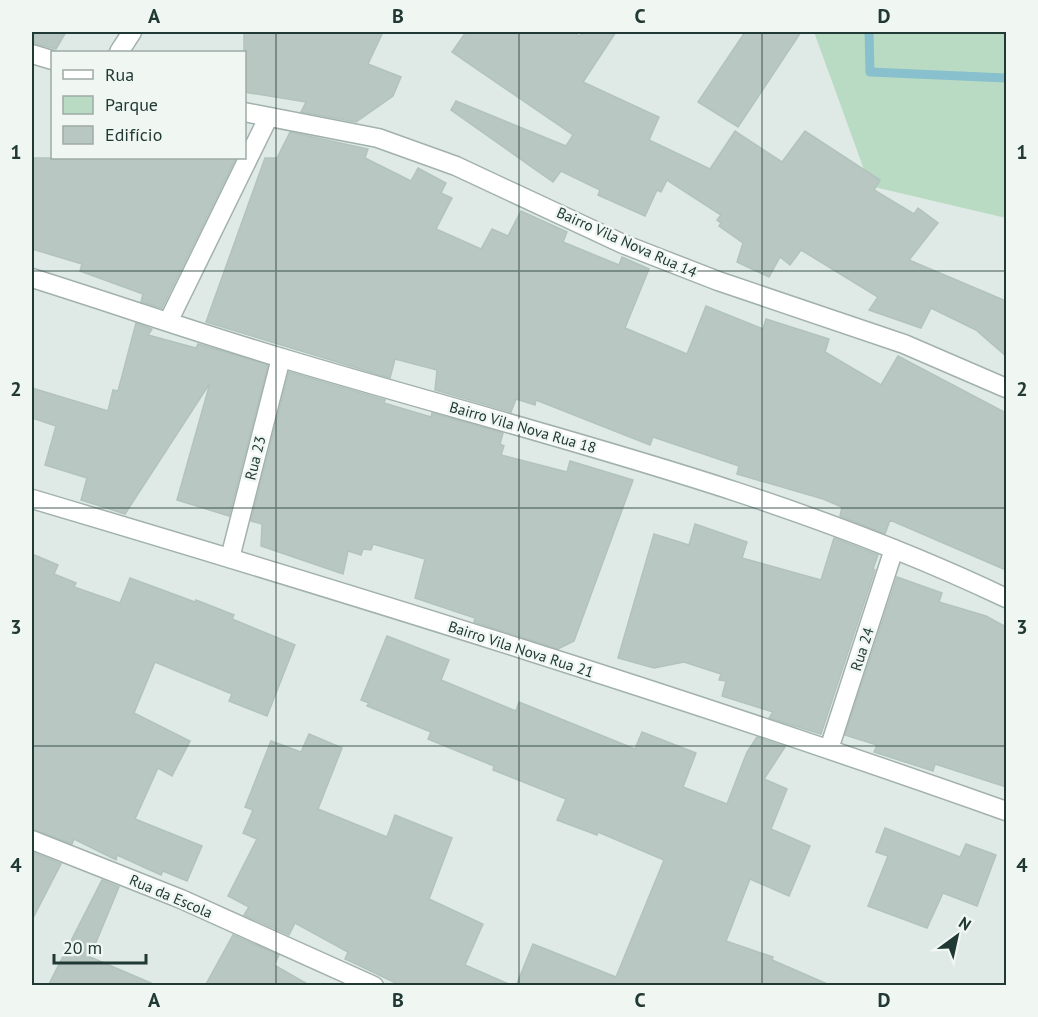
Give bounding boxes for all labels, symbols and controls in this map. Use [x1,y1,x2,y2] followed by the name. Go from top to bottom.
[148,3,161,29] text: A
[392,3,404,29] text: B
[634,3,646,29] text: C
[878,3,891,29] text: D
[51,51,246,159] legend
[105,63,134,86] text: Rua
[105,93,158,116] text: Parque
[105,123,162,146] text: Edifício
[10,139,22,165] text: 1
[1016,139,1028,165] text: 1
[554,202,700,282] street label: Bairro Vila Nova Rua 14
[10,376,22,402] text: 2
[1016,376,1028,402] text: 2
[447,397,599,457] street label: Bairro Vila Nova Rua 18
[240,434,270,482] street label: Rua 23
[10,614,22,640] text: 3
[1016,614,1028,640] text: 3
[446,617,596,681] street label: Bairro Vila Nova Rua 21
[846,625,878,673] street label: Rua 24
[10,852,22,878] text: 4
[1016,852,1028,878] text: 4
[127,870,215,922] street label: Rua da Escola
[927,906,987,966] north arrow
[955,912,975,935] text: N
[54,927,146,965] scale bar
[63,936,102,959] text: 20 m
[148,987,161,1013] text: A
[392,987,404,1013] text: B
[634,987,646,1013] text: C
[878,987,891,1013] text: D

